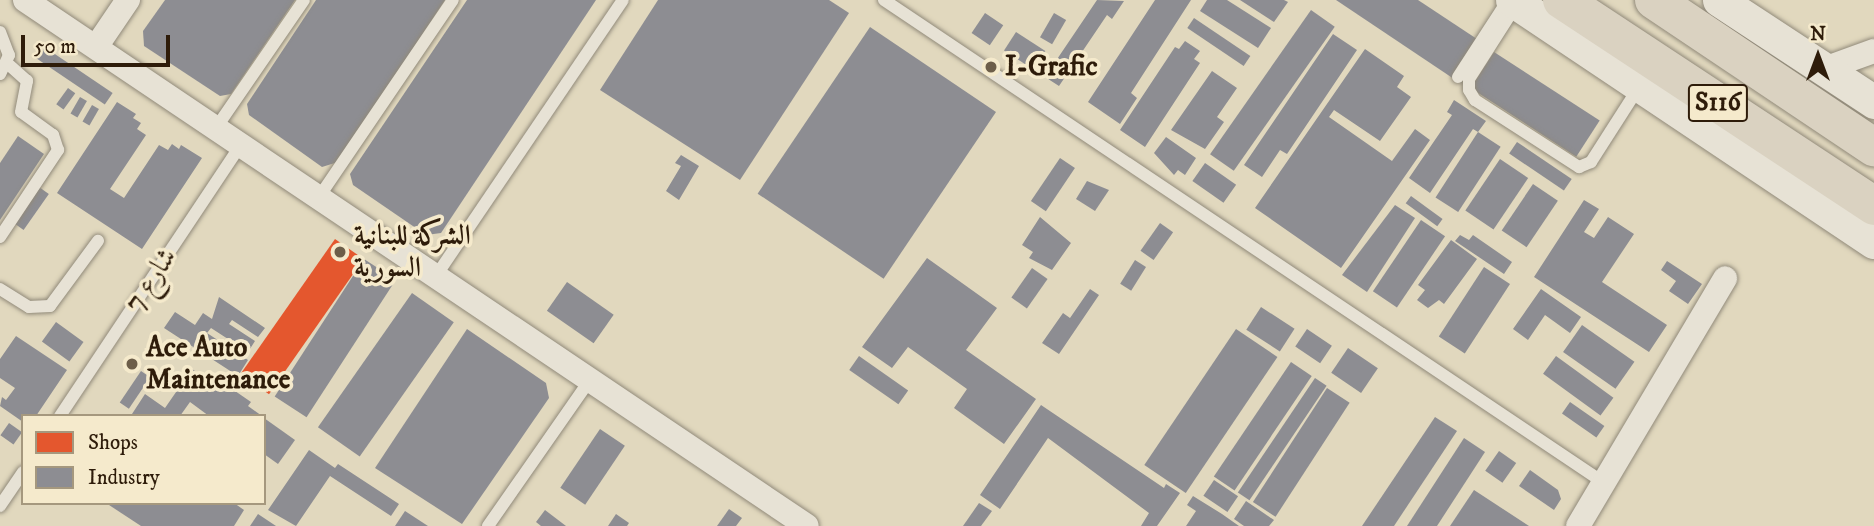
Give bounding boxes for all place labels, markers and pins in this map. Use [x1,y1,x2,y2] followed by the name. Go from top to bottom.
[1005,50,1098,84] place label: I-Grafic
[983,59,999,75] marker: I-Grafic
[354,219,471,285] place label: الشركة للبنانية السورية
[332,244,348,260] marker: الشركة للبنانية السورية
[146,331,290,397] place label: Ace Auto Maintenance
[124,356,140,372] marker: Ace Auto Maintenance

